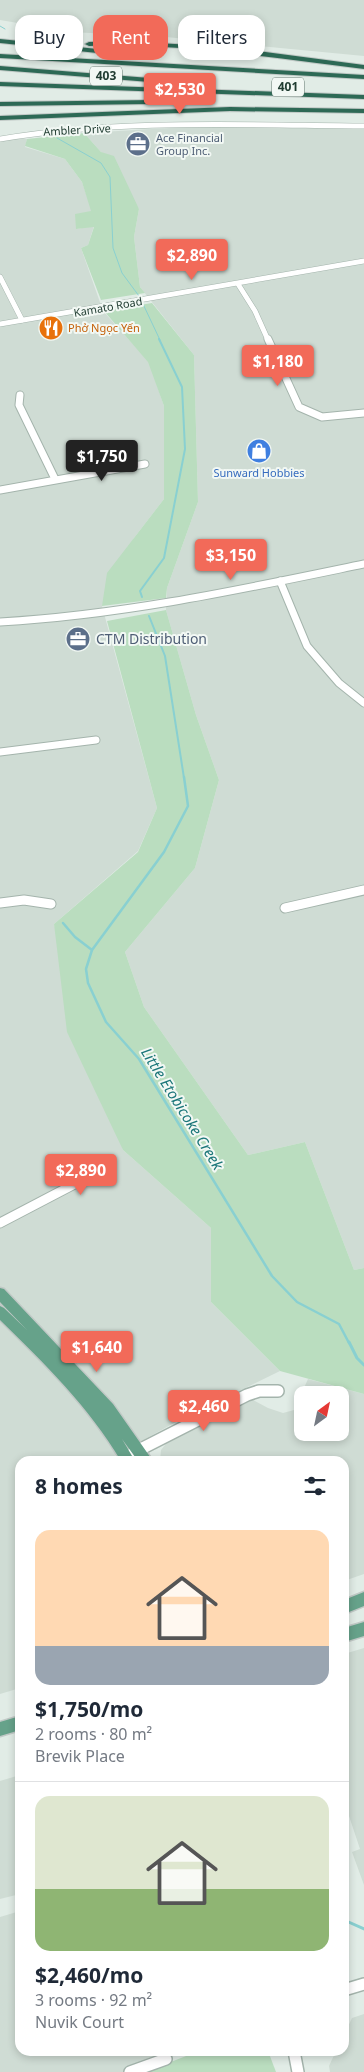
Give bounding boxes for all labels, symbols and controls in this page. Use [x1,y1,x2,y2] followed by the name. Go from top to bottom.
[15,15,83,60] chip: Buy
[93,15,168,60] chip: Rent
[178,15,265,60] chip: Filters
[90,66,122,85] road number: 403
[139,72,221,115] pin: $2,530
[272,77,304,96] road number: 401
[155,78,205,100] text: $2,530
[43,120,111,139] street label: Ambler Drive
[156,130,223,158] place label: Ace Financial Group Inc.
[125,131,151,157] office icon: Ace Financial Group Inc.
[151,238,233,281] pin: $2,890
[167,244,217,266] text: $2,890
[72,293,143,320] street label: Kamato Road
[38,315,64,341] restaurant icon: Phở Ngọc Yến
[68,320,140,335] place label: Phở Ngọc Yến
[237,344,319,387] pin: $1,180
[253,350,303,372] text: $1,180
[246,438,272,464] shop icon: Sunward Hobbies
[61,440,143,482] pin: $1,750
[77,445,127,467] text: $1,750
[213,465,305,480] place label: Sunward Hobbies
[190,538,272,581] pin: $3,150
[206,544,256,566] text: $3,150
[65,626,91,652] office icon: CTM Distribution
[96,629,207,648] place label: CTM Distribution
[137,1044,229,1174] water label: Little Etobicoke Creek
[40,1154,122,1196] pin: $2,890
[56,1159,106,1181] text: $2,890
[56,1330,138,1373] pin: $1,640
[72,1336,122,1358] text: $1,640
[294,1386,349,1441] north arrow
[294,1386,349,1441] map controls
[163,1390,245,1432] pin: $2,460
[179,1395,229,1417] text: $2,460
[35,1472,123,1500] text: 8 homes
[301,1472,329,1500] icon: filters
[137,1563,227,1653] icon: home
[35,1695,143,1723] text: $1,750/mo
[35,1723,152,1745] text: 2 rooms · 80 m²
[35,1745,125,1767] text: Brevik Place
[137,1828,227,1918] icon: home
[35,1961,143,1989] text: $2,460/mo
[35,1989,152,2011] text: 3 rooms · 92 m²
[35,2011,124,2033] text: Nuvik Court

